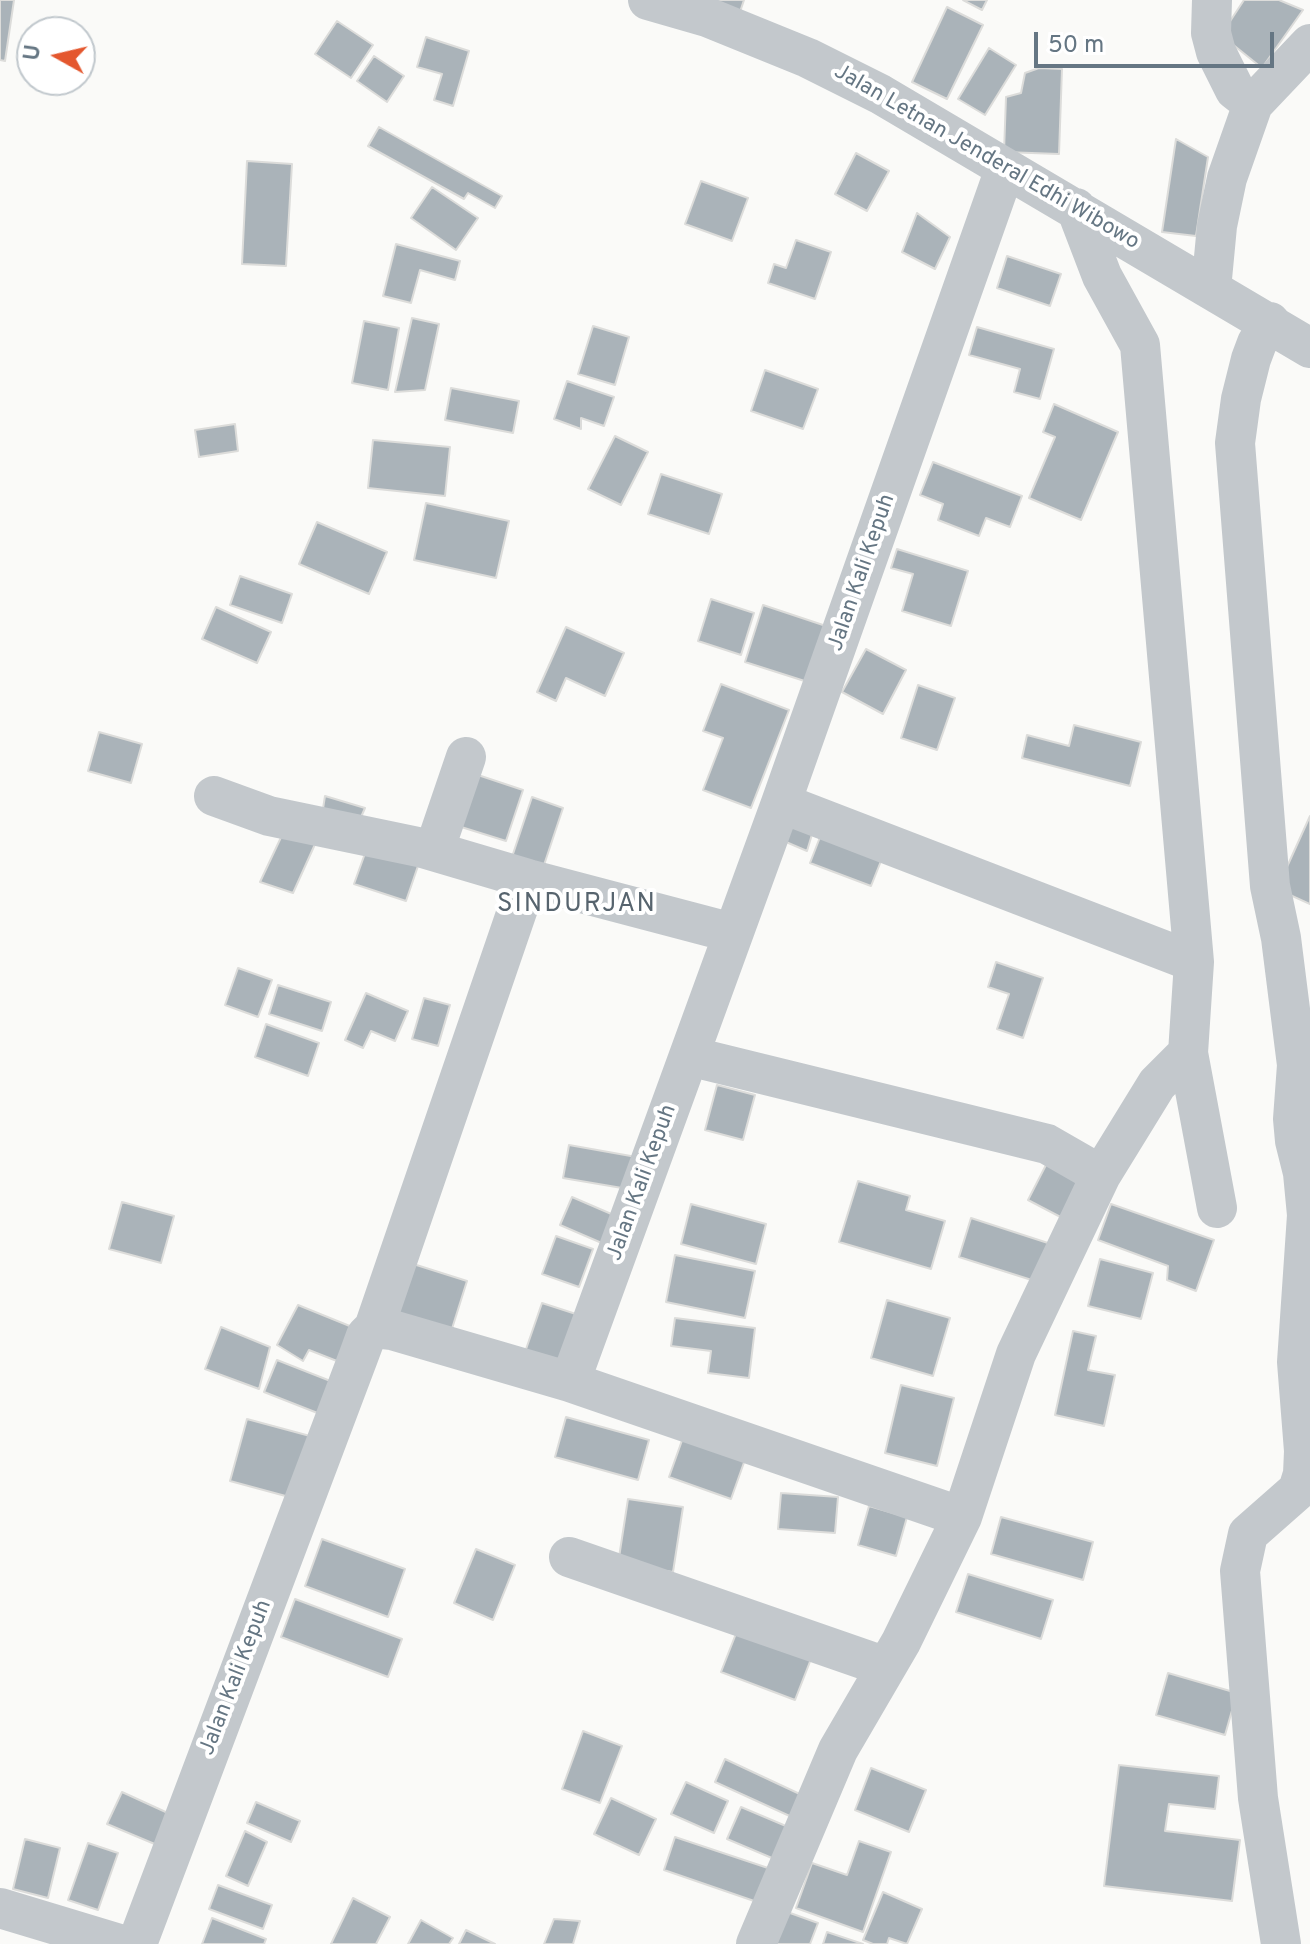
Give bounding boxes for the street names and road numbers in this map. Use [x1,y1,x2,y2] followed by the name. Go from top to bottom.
[829,59,1143,257] street label: Jalan Letnan Jenderal Edhi Wibowo
[824,491,902,655] street label: Jalan Kali Kepuh
[603,1101,683,1265] street label: Jalan Kali Kepuh
[195,1597,279,1759] street label: Jalan Kali Kepuh

